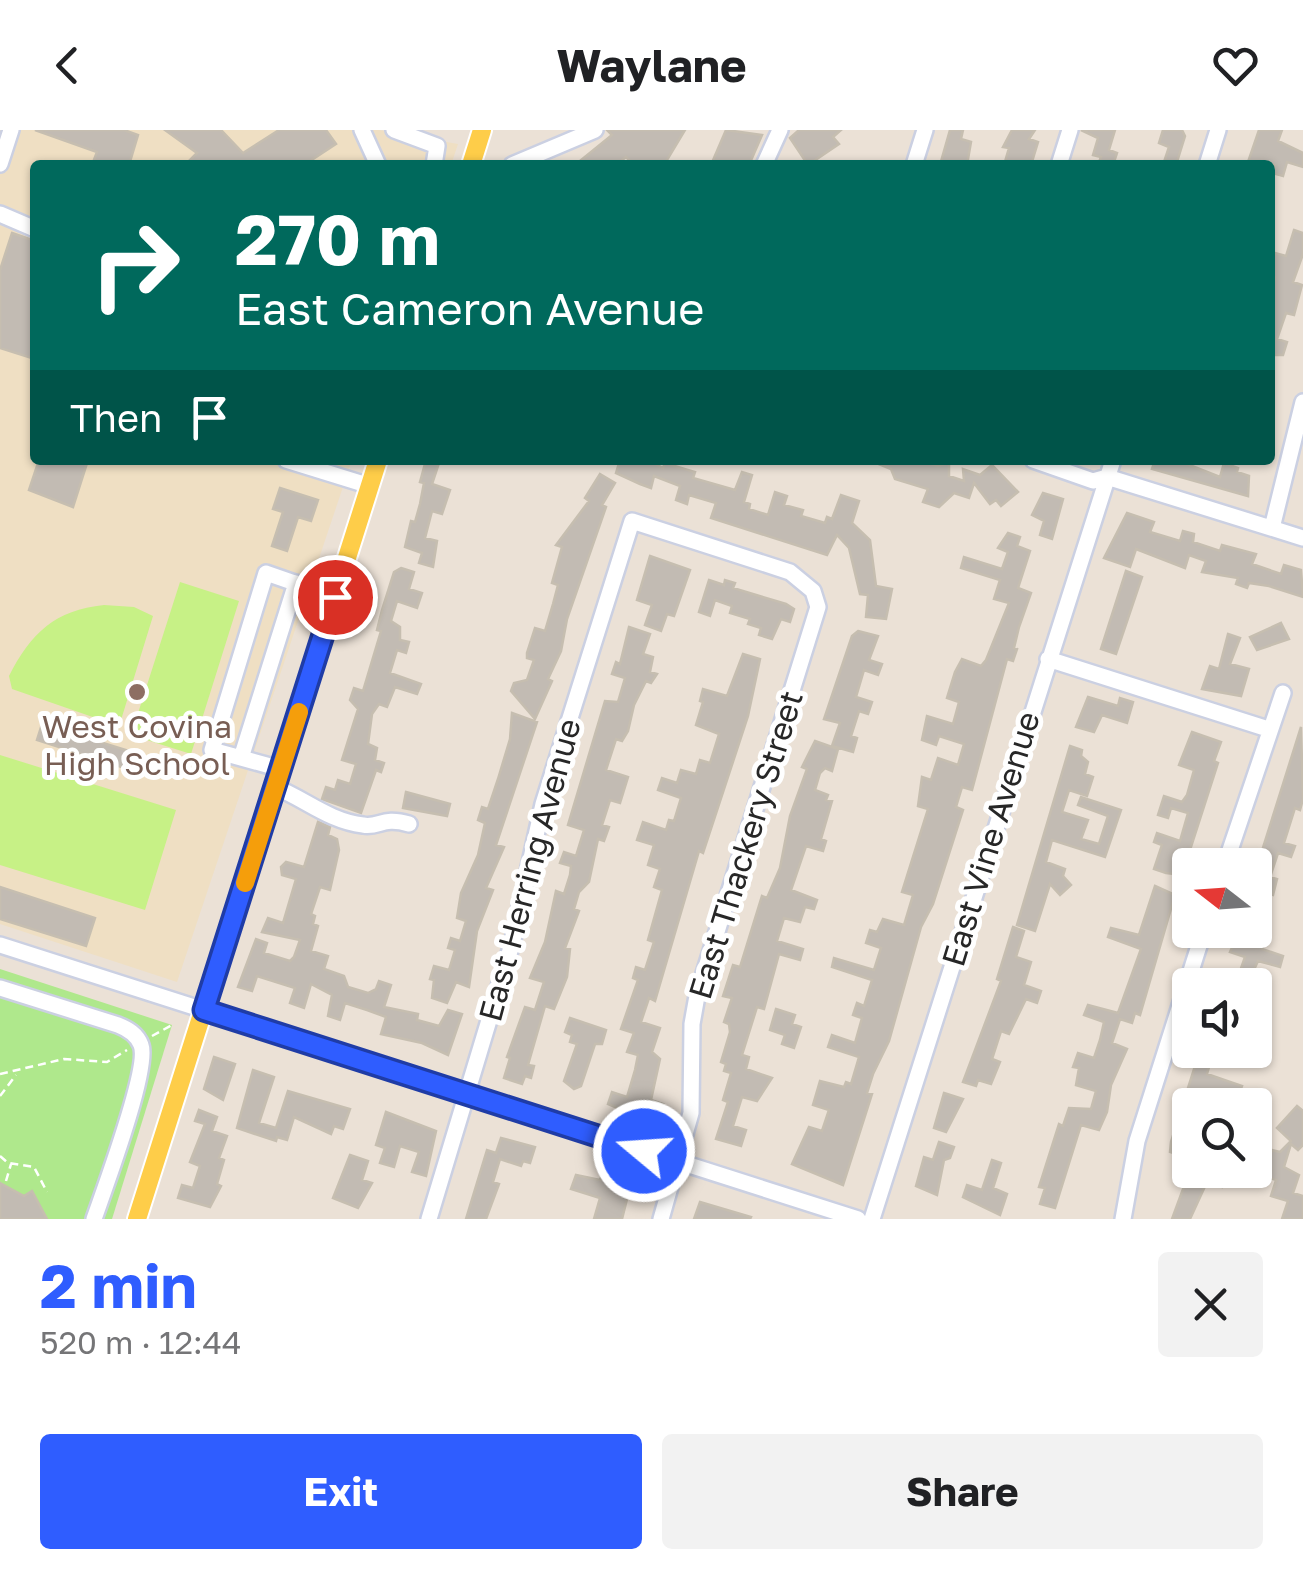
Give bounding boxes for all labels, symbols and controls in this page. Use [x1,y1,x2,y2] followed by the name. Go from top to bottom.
[40,38,95,93] icon: back
[556,38,747,92] text: Waylane
[1208,38,1263,93] icon: heart
[235,196,440,280] text: 270 m
[70,200,200,330] icon: right
[235,281,704,335] text: East Cameron Avenue
[182,390,237,445] icon: arrive
[70,395,162,440] text: Then
[293,555,378,640] pin
[308,570,363,625] icon: arrive
[126,681,148,703] marker: West Covina High School
[680,686,810,1003] street label: East Thackery Street
[42,707,232,782] place label: West Covina High School
[933,707,1047,971] street label: East Vine Avenue
[470,714,588,1025] street label: East Herring Avenue
[1172,848,1272,948] north arrow
[1172,848,1272,1188] map controls
[1172,968,1272,1068] button: sound
[1172,1088,1272,1188] button: search
[592,1099,696,1203] position arrow
[40,1249,197,1321] text: 2 min
[1158,1252,1263,1357] button: close
[40,1323,242,1361] text: 520 m · 12:44
[40,1434,642,1549] button: Exit
[662,1434,1263,1549] button: Share

